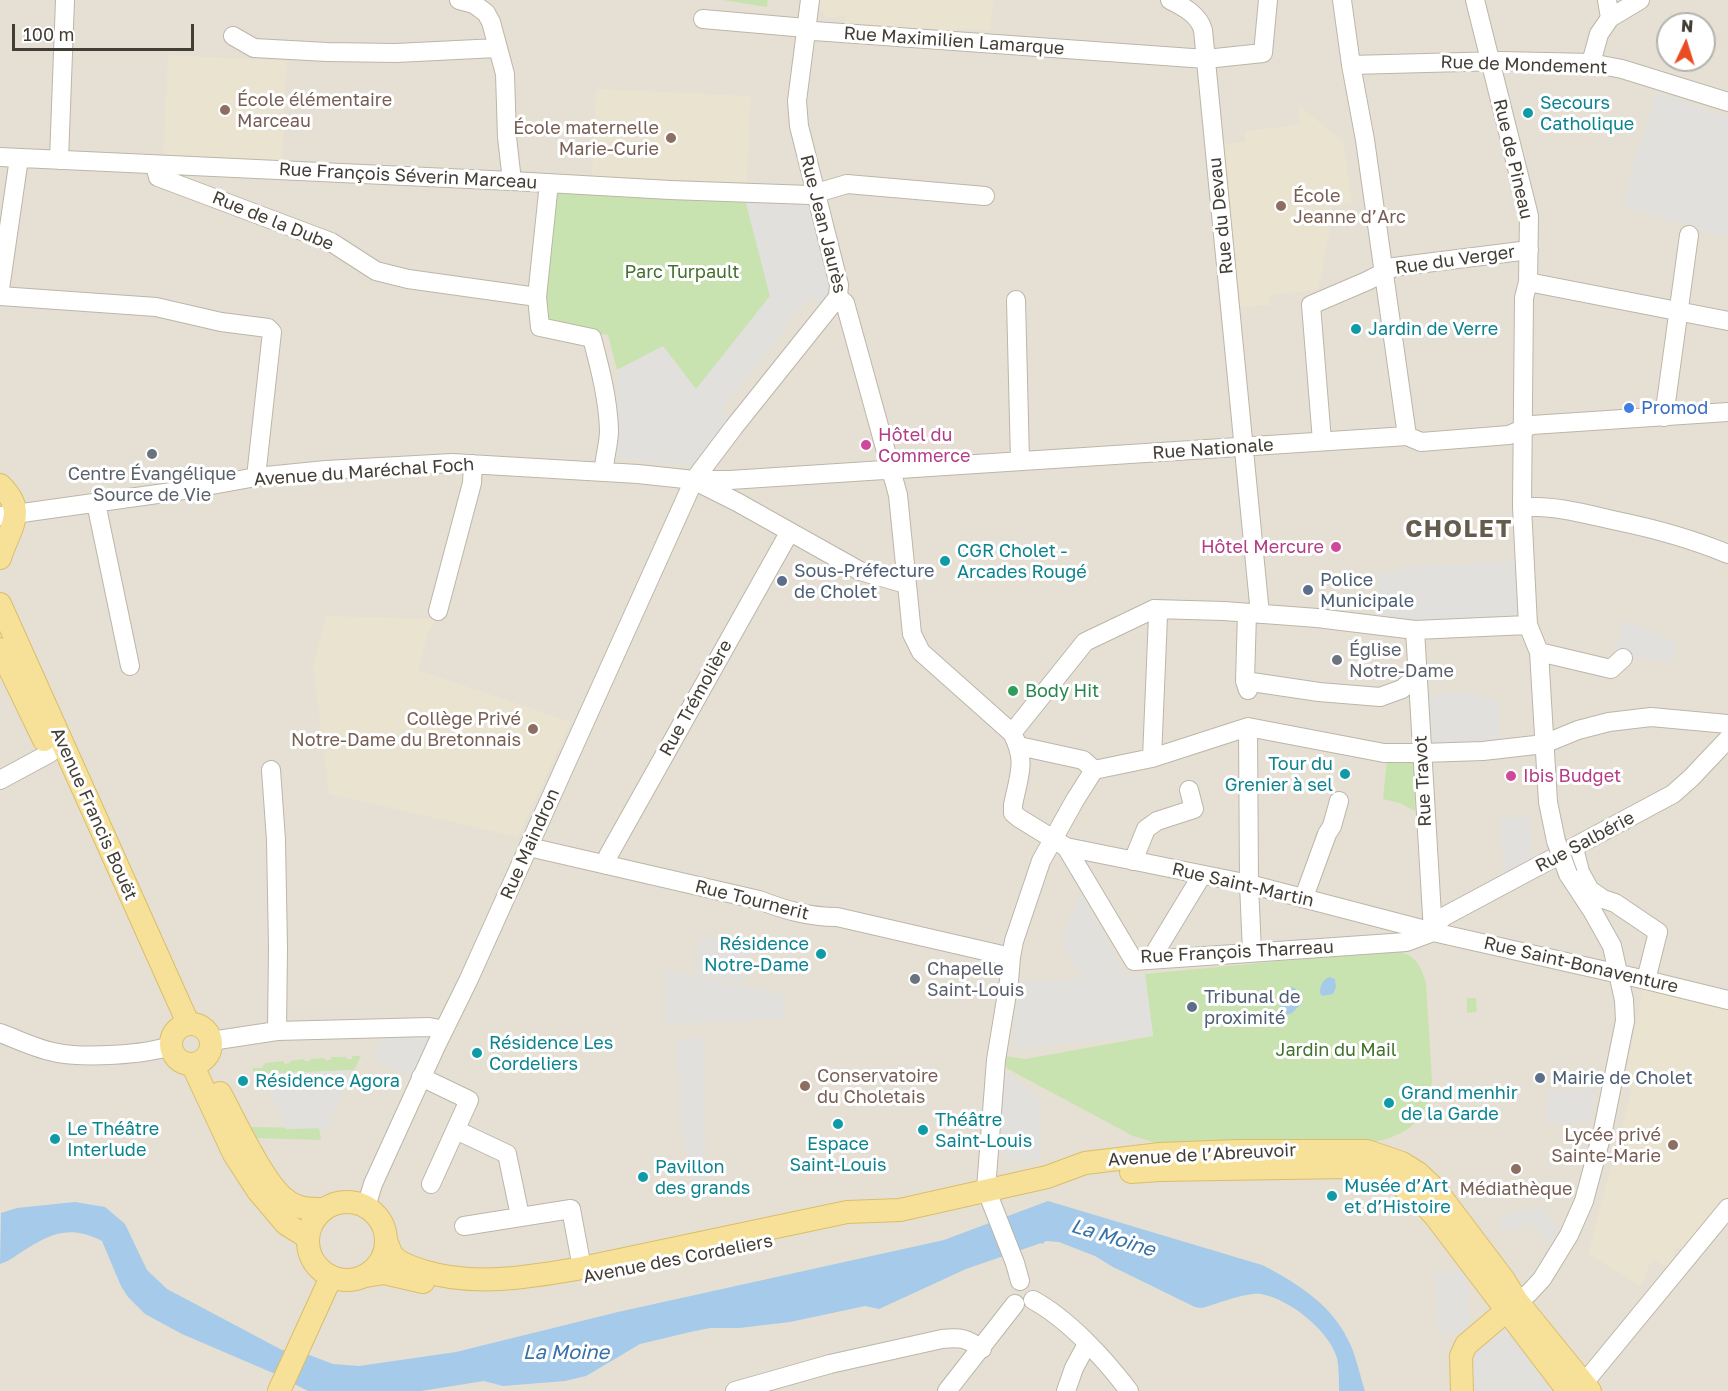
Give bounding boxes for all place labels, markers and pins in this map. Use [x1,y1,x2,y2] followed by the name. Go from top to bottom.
[237,89,392,132] place label: École élémentaire Marceau
[1540,92,1634,134] place label: Secours Catholique
[218,103,232,117] marker: École élémentaire Marceau
[1521,106,1535,120] marker: Secours Catholique
[513,117,659,160] place label: École maternelle Marie-Curie
[664,131,678,145] marker: École maternelle Marie-Curie
[1293,185,1406,228] place label: École Jeanne d’Arc
[1274,199,1288,213] marker: École Jeanne d’Arc
[1368,318,1498,340] place label: Jardin de Verre
[1349,322,1363,336] marker: Jardin de Verre
[1641,397,1708,419] place label: Promod
[1622,401,1636,415] marker: Promod
[878,424,970,466] place label: Hôtel du Commerce
[859,438,873,452] marker: Hôtel du Commerce
[145,447,159,461] marker: Centre Évangélique Source de Vie
[68,463,236,506] place label: Centre Évangélique Source de Vie
[1201,536,1324,558] place label: Hôtel Mercure
[957,540,1087,582] place label: CGR Cholet - Arcades Rougé
[1329,540,1343,554] marker: Hôtel Mercure
[938,554,952,568] marker: CGR Cholet - Arcades Rougé
[794,560,934,602] place label: Sous-Préfecture de Cholet
[1320,569,1414,612] place label: Police Municipale
[775,574,789,588] marker: Sous-Préfecture de Cholet
[1301,583,1315,597] marker: Police Municipale
[1349,639,1454,682] place label: Église Notre-Dame
[1330,653,1344,667] marker: Église Notre-Dame
[1025,680,1099,702] place label: Body Hit
[1006,684,1020,698] marker: Body Hit
[291,708,521,750] place label: Collège Privé Notre-Dame du Bretonnais
[526,722,540,736] marker: Collège Privé Notre-Dame du Bretonnais
[1225,753,1333,795] place label: Tour du Grenier à sel
[1523,765,1621,787] place label: Ibis Budget
[1338,767,1352,781] marker: Tour du Grenier à sel
[1504,769,1518,783] marker: Ibis Budget
[704,933,809,976] place label: Résidence Notre-Dame
[814,947,828,961] marker: Résidence Notre-Dame
[927,958,1024,1000] place label: Chapelle Saint-Louis
[908,972,922,986] marker: Chapelle Saint-Louis
[1204,986,1300,1028] place label: Tribunal de proximité
[1185,1000,1199,1014] marker: Tribunal de proximité
[489,1032,613,1074] place label: Résidence Les Cordeliers
[470,1046,484,1060] marker: Résidence Les Cordeliers
[817,1065,938,1108] place label: Conservatoire du Choletais
[1552,1067,1693,1089] place label: Mairie de Cholet
[255,1070,400,1092] place label: Résidence Agora
[1533,1071,1547,1085] marker: Mairie de Cholet
[236,1074,250,1088] marker: Résidence Agora
[798,1079,812,1093] marker: Conservatoire du Choletais
[1401,1082,1518,1124] place label: Grand menhir de la Garde
[1382,1096,1396,1110] marker: Grand menhir de la Garde
[935,1109,1032,1152] place label: Théâtre Saint-Louis
[831,1117,845,1131] marker: Espace Saint-Louis
[67,1118,159,1160] place label: Le Théâtre Interlude
[916,1123,930,1137] marker: Théâtre Saint-Louis
[1551,1124,1661,1166] place label: Lycée privé Sainte-Marie
[48,1132,62,1146] marker: Le Théâtre Interlude
[789,1133,887,1176] place label: Espace Saint-Louis
[1666,1138,1680,1152] marker: Lycée privé Sainte-Marie
[655,1156,750,1198] place label: Pavillon des grands
[1509,1162,1523,1176] marker: Médiathèque
[636,1170,650,1184] marker: Pavillon des grands
[1344,1175,1451,1218] place label: Musée d’Art et d’Histoire
[1460,1178,1572,1200] place label: Médiathèque
[1325,1189,1339,1203] marker: Musée d’Art et d’Histoire

